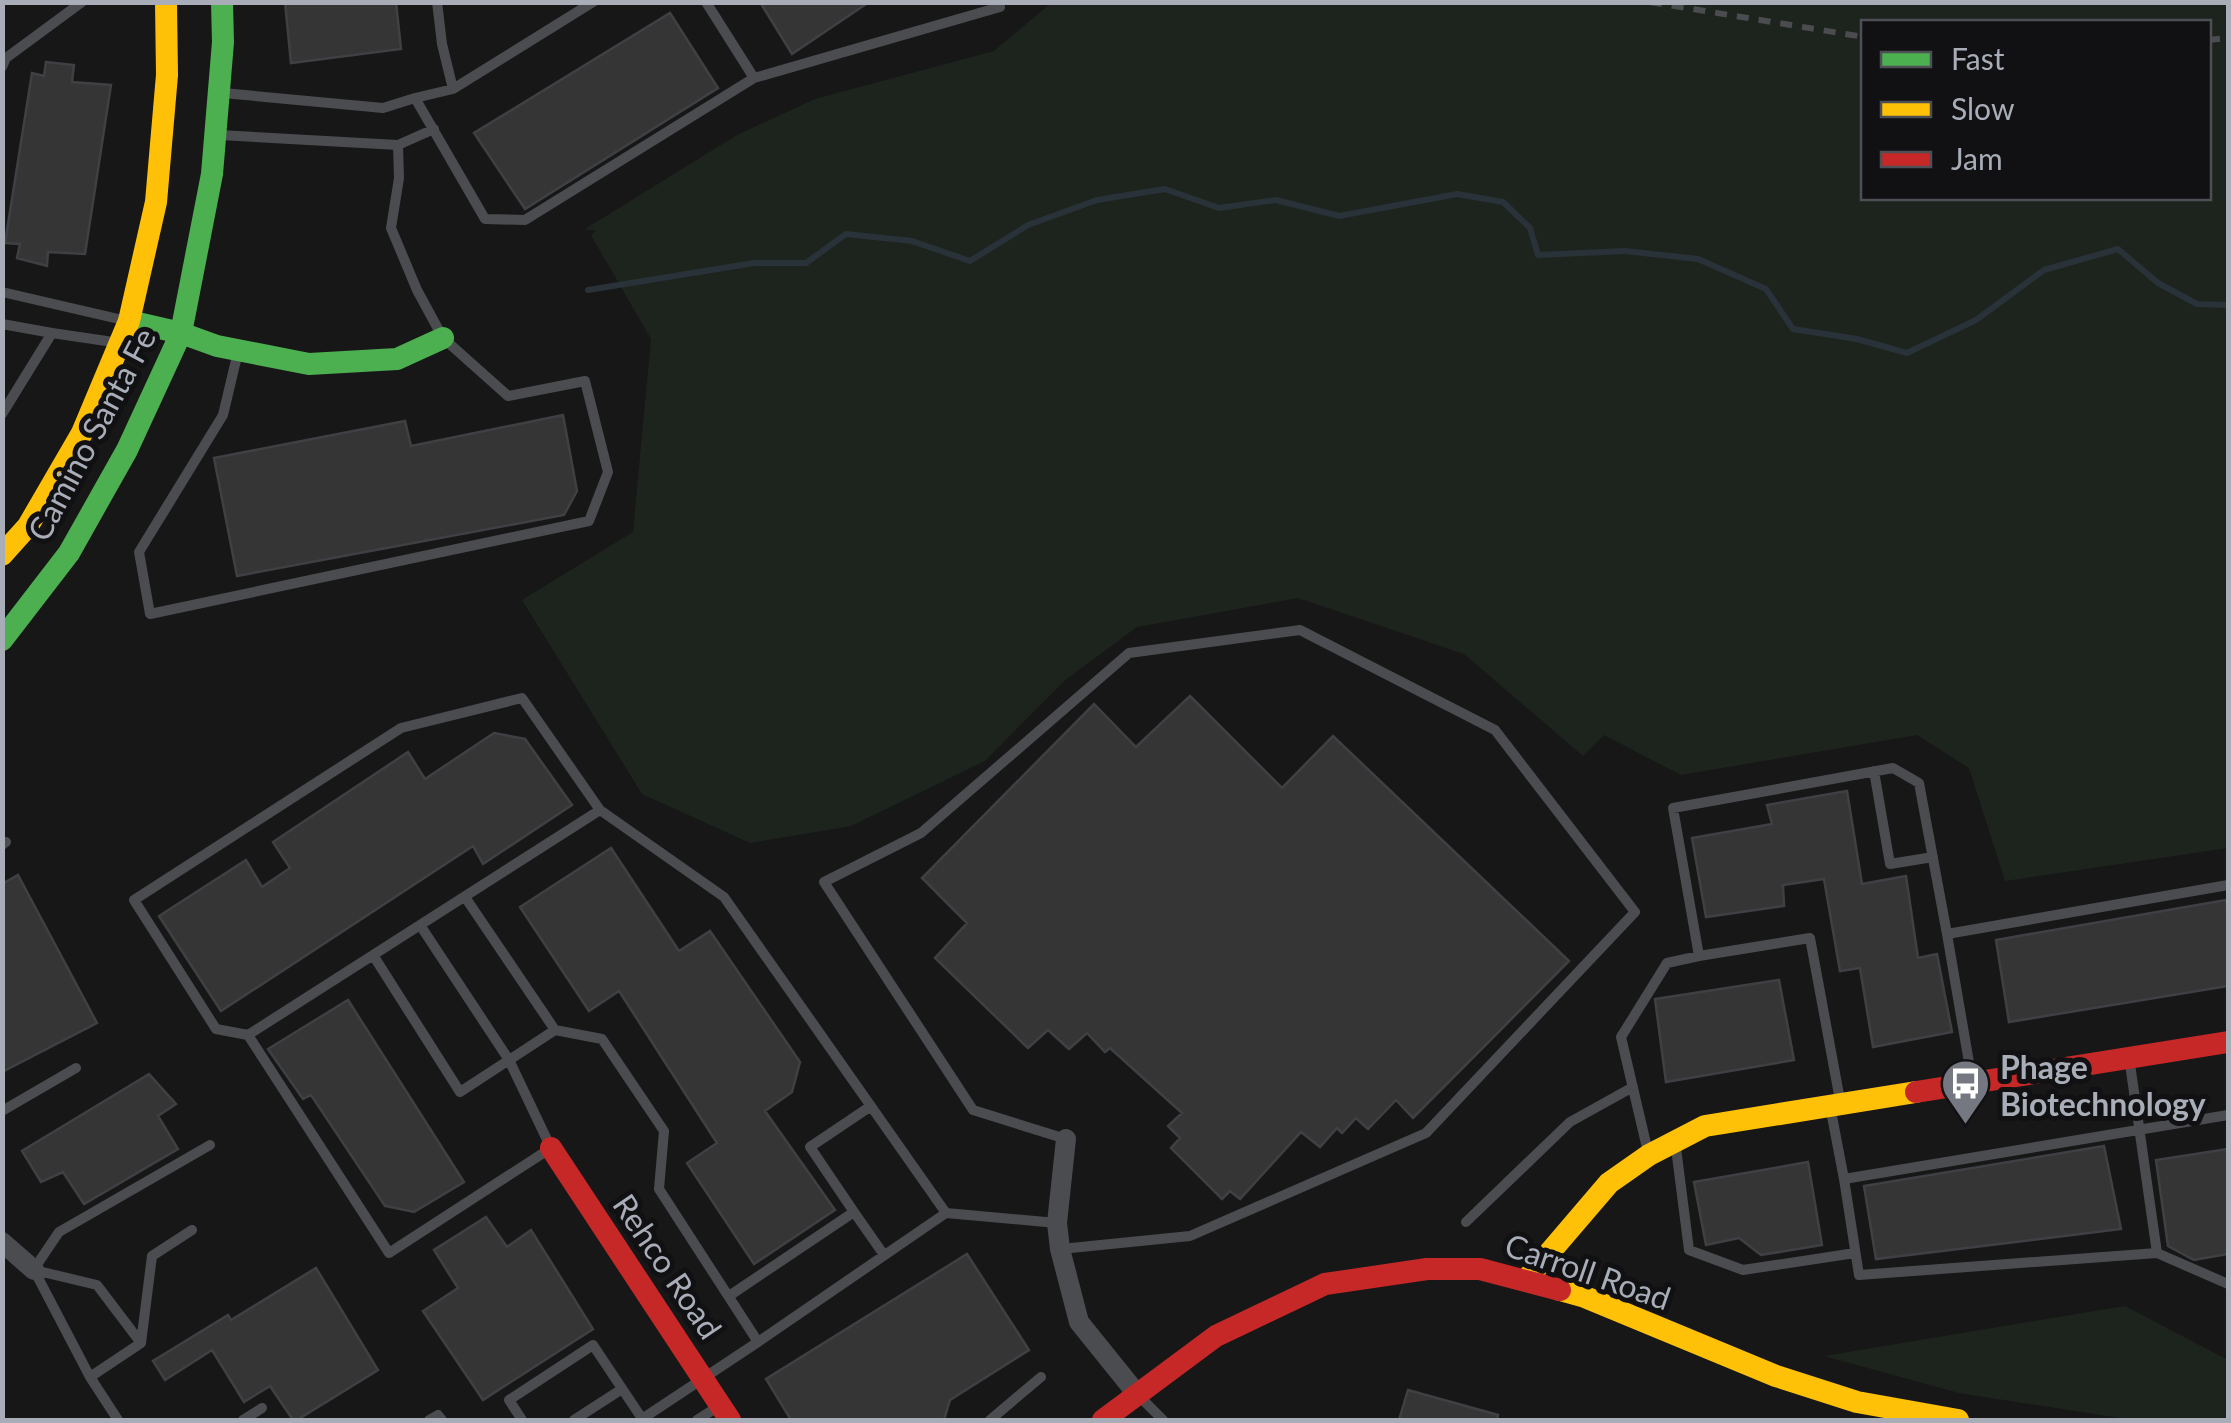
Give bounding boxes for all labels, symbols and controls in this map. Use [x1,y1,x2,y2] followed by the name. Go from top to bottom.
[1861,20,2211,200] legend
[1951,40,2005,76] text: Fast
[1951,90,2015,126] text: Slow
[1951,140,2003,176] text: Jam
[19,321,163,547] street label: Camino Santa Fe
[2000,1047,2206,1123] place label: Phage Biotechnology
[1939,1058,1991,1126] bus stop icon: Phage Biotechnology
[605,1186,731,1346] street label: Rehco Road
[1500,1225,1676,1317] street label: Carroll Road

